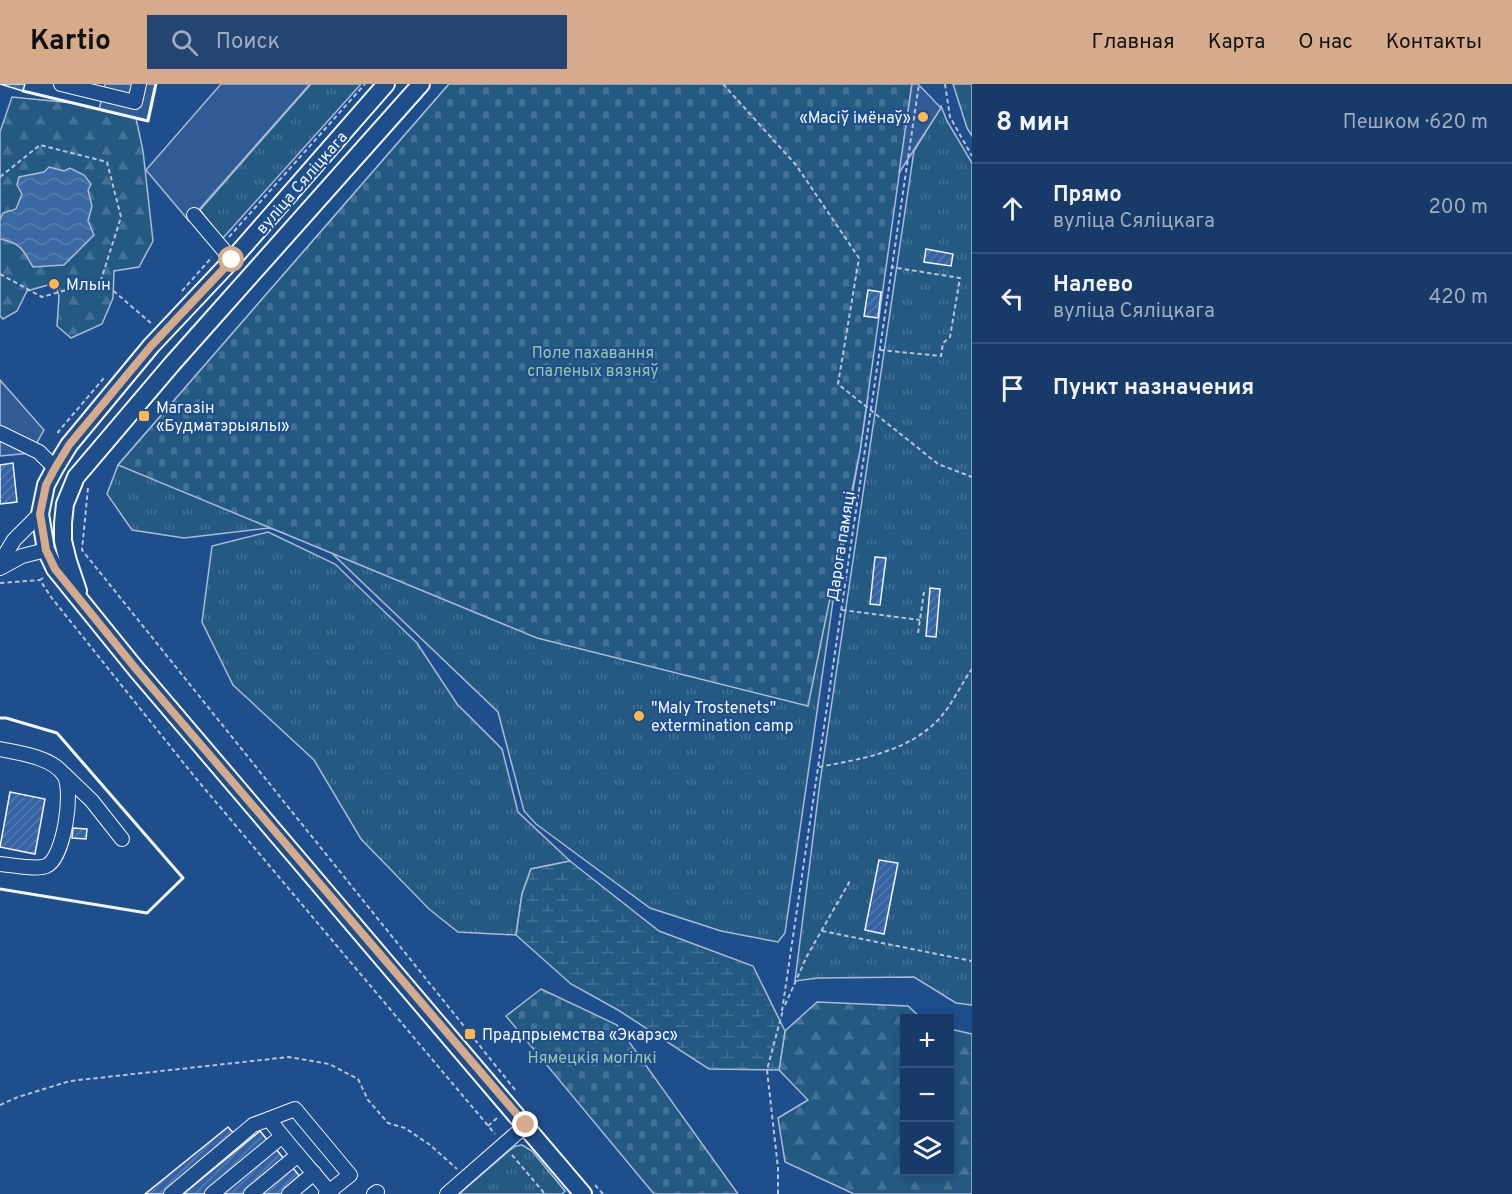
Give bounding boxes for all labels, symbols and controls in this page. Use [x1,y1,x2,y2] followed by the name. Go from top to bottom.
[147,15,567,69] search box
[30,24,111,60] text: Kartio
[168,26,201,59] icon: search
[216,29,280,56] text: Поиск
[1091,29,1175,56] text: Главная
[1208,29,1265,56] text: Карта
[1298,29,1353,56] text: О нас
[1386,29,1482,56] text: Контакты
[996,107,1070,140] text: 8 мин
[799,109,911,129] place label: «Масіў імёнаў»
[916,110,930,124] marker: «Масіў імёнаў»
[1343,110,1488,136] text: Пешком · 620 m
[253,128,352,239] street label: вуліца Сяліцкага
[1053,182,1122,209] text: Прямо
[996,192,1029,225] icon: ahead
[1429,195,1488,221] text: 200 m
[1053,209,1215,235] text: вуліца Сяліцкага
[218,246,244,272] route start
[1053,272,1133,299] text: Налево
[66,276,111,296] place label: Млын
[47,277,61,291] marker: Млын
[996,282,1029,315] icon: left
[1429,285,1488,311] text: 420 m
[1053,299,1215,325] text: вуліца Сяліцкага
[527,344,659,382] park label: Поле пахавання спаленых вязняў
[996,372,1029,405] icon: arrive
[1053,375,1254,402] text: Пункт назначения
[156,399,290,437] place label: Магазін «Будматэрыялы»
[137,409,151,423] marker: Магазін «Будматэрыялы»
[823,490,861,603] street label: Дарога памяці
[651,699,794,737] place label: "Maly Trostenets" extermination camp
[632,709,646,723] marker: "Maly Trostenets" extermination camp
[900,1014,954,1176] map controls
[900,1014,954,1068] button: +
[482,1026,678,1046] place label: Прадпрыемства «Экарэс»
[463,1027,477,1041] marker: Прадпрыемства «Экарэс»
[527,1049,657,1069] park label: Нямецкія могілкі
[900,1068,954,1122] button: −
[512,1111,538,1137] route end
[900,1122,954,1176] button: layers

